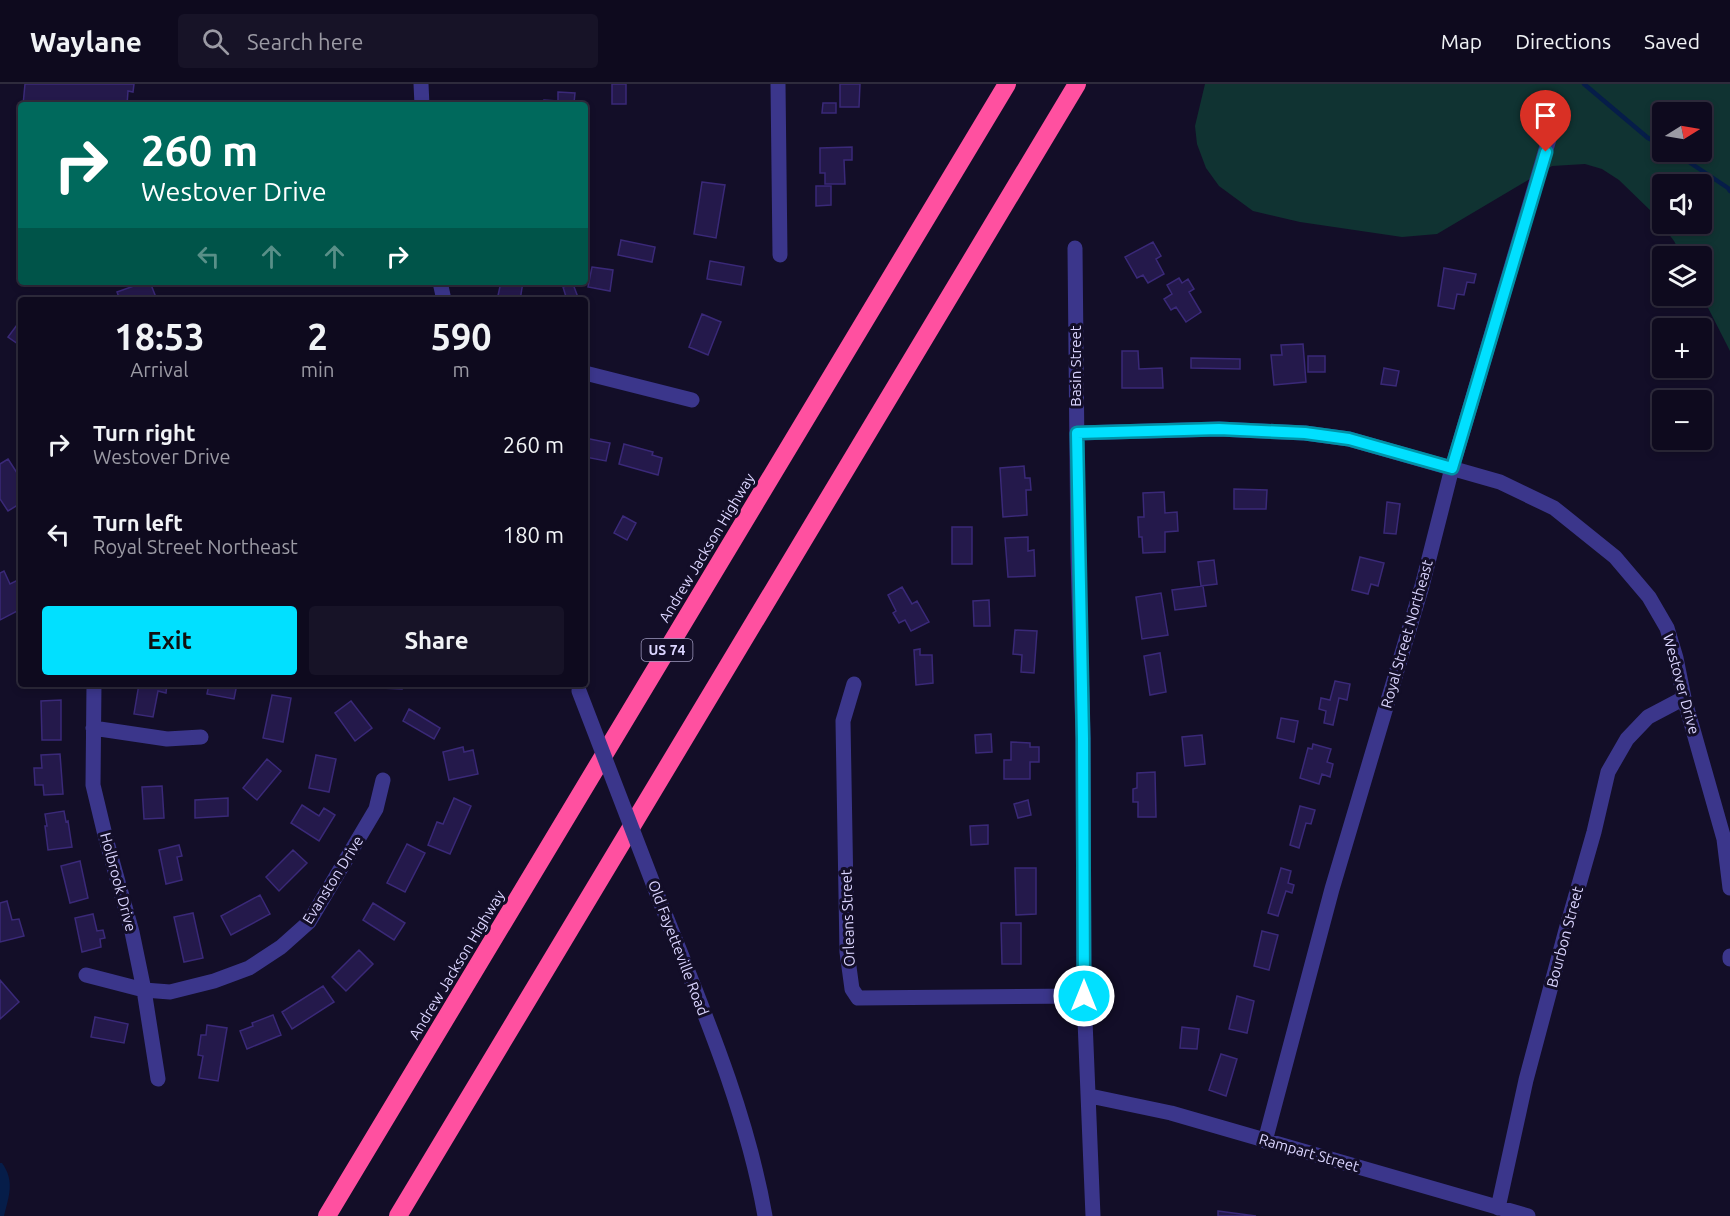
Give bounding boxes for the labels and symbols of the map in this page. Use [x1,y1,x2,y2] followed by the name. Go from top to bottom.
[1520,90,1571,152] pin
[1652,102,1712,162] north arrow
[1067,325,1084,407] street label: Basin Street
[655,470,758,625] street label: Andrew Jackson Highway
[1377,558,1436,710] street label: Royal Street Northeast
[1660,632,1703,736] street label: Westover Drive
[642,639,692,661] road number: US 74
[97,831,140,933] street label: Holbrook Drive
[299,833,366,927] street label: Evanston Drive
[837,869,858,967] street label: Orleans Street
[645,878,712,1018] street label: Old Fayetteville Road
[1543,884,1586,989] street label: Bourbon Street
[405,887,508,1042] street label: Andrew Jackson Highway
[1052,964,1116,1028] position arrow
[1257,1130,1361,1175] street label: Rampart Street

